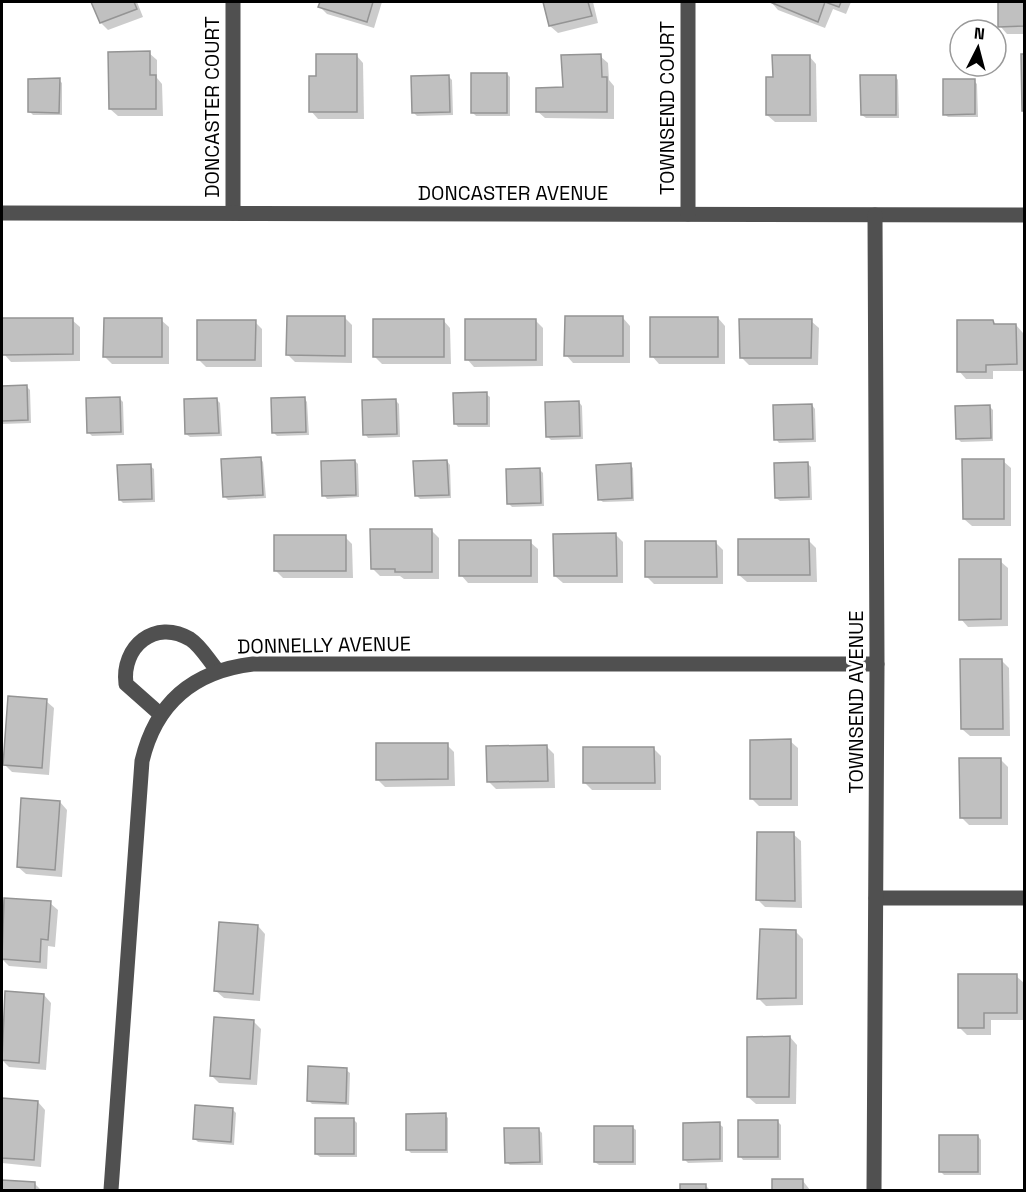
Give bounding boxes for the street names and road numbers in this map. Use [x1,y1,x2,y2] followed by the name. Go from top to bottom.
[199,16,225,198] street label: DONCASTER COURT
[654,21,680,195] street label: TOWNSEND COURT
[418,180,608,206] street label: DONCASTER AVENUE
[843,610,869,794] street label: TOWNSEND AVENUE
[237,630,411,660] street label: DONNELLY AVENUE

